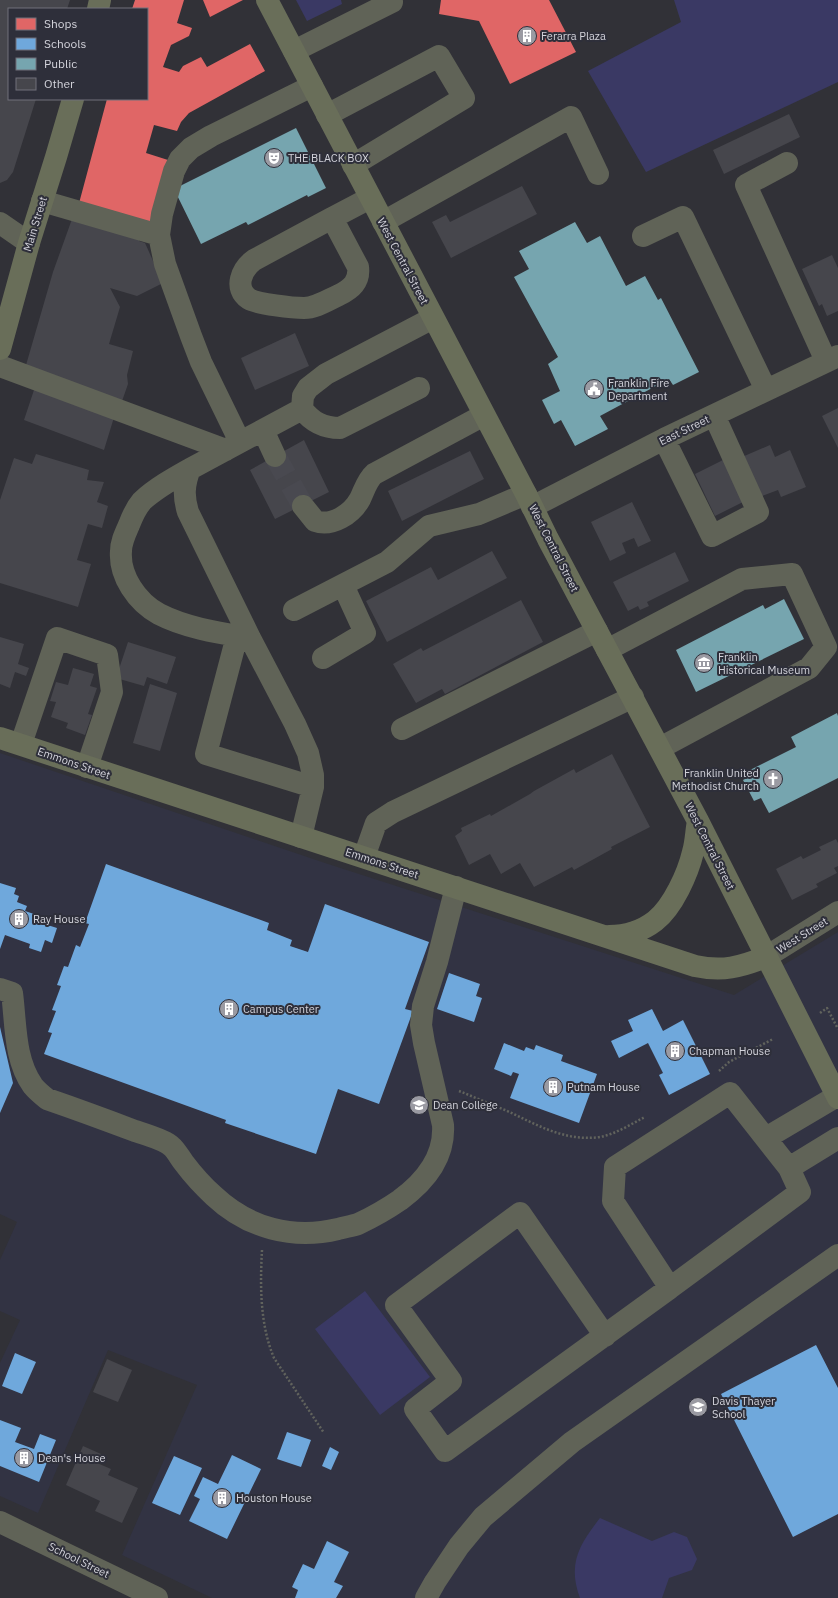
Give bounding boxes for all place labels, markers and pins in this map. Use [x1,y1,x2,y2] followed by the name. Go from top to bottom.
[516,25,538,47] building icon: Ferarra Plaza
[541,29,606,43] place label: Ferarra Plaza
[263,147,285,169] theatre icon: THE BLACK BOX
[288,151,369,165] place label: THE BLACK BOX
[608,376,669,403] place label: Franklin Fire Department
[583,378,605,400] public building icon: Franklin Fire Department
[718,650,810,677] place label: Franklin Historical Museum
[693,652,715,674] museum icon: Franklin Historical Museum
[672,766,759,793] place label: Franklin United Methodist Church
[762,768,784,790] church icon: Franklin United Methodist Church
[8,908,30,930] building icon: Ray House
[33,912,85,926] place label: Ray House
[218,998,240,1020] building icon: Campus Center
[243,1002,319,1016] place label: Campus Center
[664,1040,686,1062] building icon: Chapman House
[689,1044,770,1058] place label: Chapman House
[542,1076,564,1098] building icon: Putnam House
[567,1080,640,1094] place label: Putnam House
[408,1094,430,1116] school or university icon: Dean College
[433,1098,498,1112] place label: Dean College
[712,1394,775,1421] place label: Davis Thayer School
[687,1396,709,1418] school or university icon: Davis Thayer School
[13,1447,35,1469] building icon: Dean's House
[38,1451,106,1465] place label: Dean's House
[211,1487,233,1509] building icon: Houston House
[236,1491,312,1505] place label: Houston House

